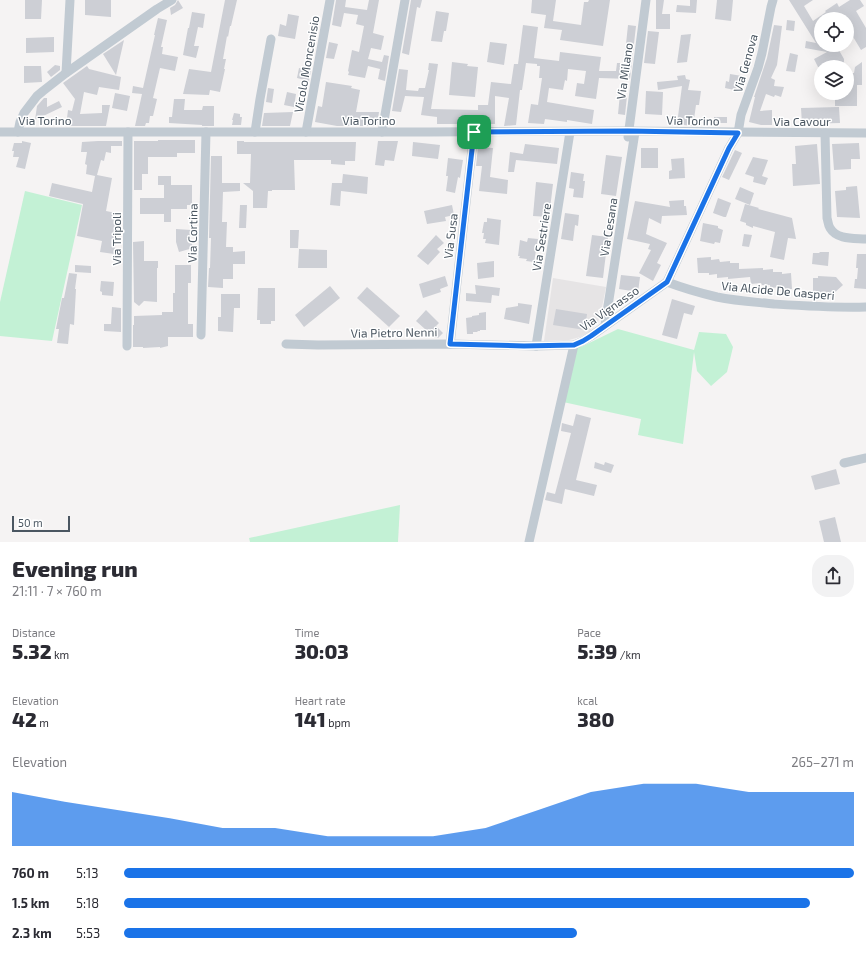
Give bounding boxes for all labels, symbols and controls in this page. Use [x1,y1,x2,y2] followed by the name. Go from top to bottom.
[814,12,854,100] map controls
[814,12,854,52] button: locate
[291,14,321,114] street label: Vicolo Moncenisio
[730,32,760,94] street label: Via Genova
[613,42,635,100] street label: Via Milano
[814,60,854,100] button: layers
[18,113,72,127] street label: Via Torino
[342,113,396,127] street label: Via Torino
[666,113,720,127] street label: Via Torino
[773,114,831,128] street label: Via Cavour
[457,115,491,149] pin
[463,121,485,143] icon: arrive
[596,197,620,257] street label: Via Cesana
[529,202,553,272] street label: Via Sestriere
[184,203,200,263] street label: Via Cortina
[109,212,123,266] street label: Via Tripoli
[440,212,460,260] street label: Via Susa
[721,278,835,302] street label: Via Alcide De Gasperi
[577,282,641,333] street label: Via Vignasso
[351,324,437,340] street label: Via Pietro Nenni
[12,514,70,533] scale bar
[18,516,43,529] text: 50 m
[12,555,138,581] text: Evening run
[812,555,854,597] button: share
[12,583,102,599] text: 21:11 · 7 × 760 m
[12,626,55,639] text: Distance
[295,626,319,639] text: Time
[577,626,601,639] text: Pace
[12,639,52,663] text: 5.32
[295,639,349,663] text: 30:03
[577,639,617,663] text: 5:39
[52,648,69,661] text: km
[617,648,641,661] text: /km
[12,694,59,707] text: Elevation
[295,694,346,707] text: Heart rate
[577,694,597,707] text: kcal
[12,707,37,731] text: 42
[295,707,326,731] text: 141
[577,707,614,731] text: 380
[37,716,49,729] text: m
[326,716,350,729] text: bpm
[12,754,67,770] text: Elevation
[791,754,854,770] text: 265–271 m
[12,865,49,881] text: 760 m
[76,865,98,881] text: 5:13
[12,895,50,911] text: 1.5 km
[76,895,99,911] text: 5:18
[12,925,52,941] text: 2.3 km
[76,925,100,941] text: 5:53

